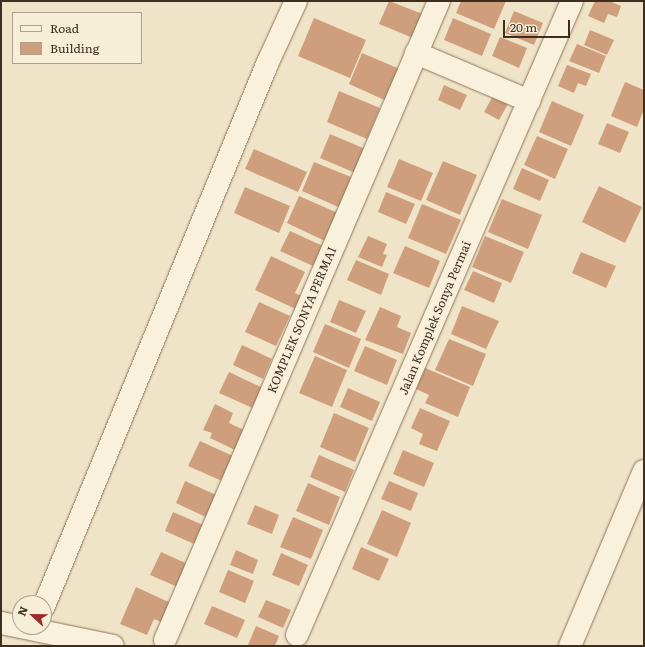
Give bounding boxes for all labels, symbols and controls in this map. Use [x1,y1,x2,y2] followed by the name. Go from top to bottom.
[12,12,142,64] legend
[505,12,572,38] scale bar
[510,18,537,36] text: 20 m
[50,19,79,37] text: Road
[50,39,99,57] text: Building
[396,239,474,397] street label: Jalan Komplek Sonya Permai
[265,245,339,395] street label: KOMPLEK SONYA PERMAI
[12,595,52,635] north arrow
[13,604,31,618] text: N

